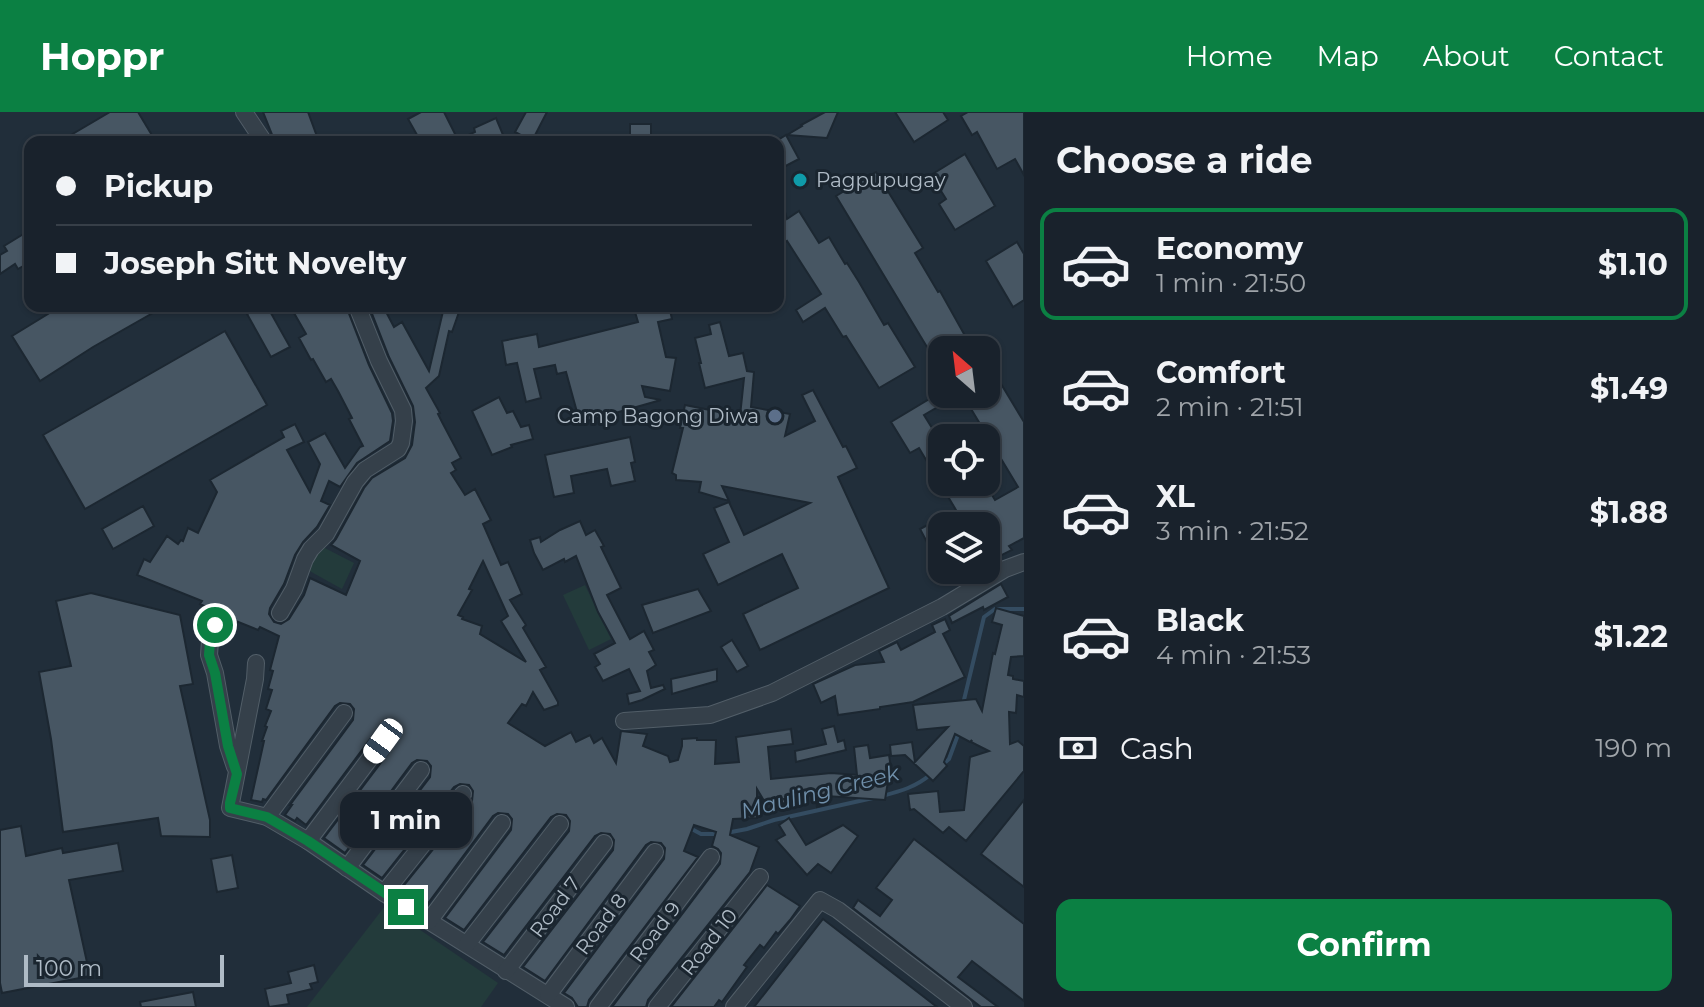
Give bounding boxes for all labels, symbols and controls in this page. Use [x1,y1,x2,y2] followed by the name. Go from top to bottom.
[40,33,164,80] text: Hoppr
[1186,39,1273,73] text: Home
[1317,39,1379,73] text: Map
[1423,39,1510,73] text: About
[1554,39,1664,73] text: Contact
[1056,138,1313,182] text: Choose a ride
[104,168,213,205] text: Pickup
[816,168,946,192] place label: Pagpupugay
[791,171,809,189] marker: Pagpupugay
[1060,228,1132,300] icon: car
[1156,230,1303,267] text: Economy
[104,245,406,282] text: Joseph Sitt Novelty
[1598,246,1668,283] text: $1.10
[1156,267,1306,299] text: 1 min · 21:50
[928,336,1000,408] north arrow
[928,336,1000,584] map controls
[1060,352,1132,424] icon: car
[1156,354,1286,391] text: Comfort
[1590,370,1668,407] text: $1.49
[1156,391,1304,423] text: 2 min · 21:51
[557,404,759,428] place label: Camp Bagong Diwa
[766,407,784,425] marker: Camp Bagong Diwa
[928,424,1000,496] button: locate
[1060,476,1132,548] icon: car
[1156,478,1195,515] text: XL
[1590,494,1668,531] text: $1.88
[928,512,1000,584] button: layers
[1156,515,1309,547] text: 3 min · 21:52
[1060,600,1132,672] icon: car
[1156,602,1244,639] text: Black
[197,607,233,643] route start
[1594,618,1668,655] text: $1.22
[1156,639,1311,671] text: 4 min · 21:53
[359,715,407,767] car
[1056,726,1100,770] icon: cash
[1120,730,1194,767] text: Cash
[1595,732,1672,764] text: 190 m
[738,759,903,825] water label: Mauling Creek
[340,791,472,847] callout: 1 min
[371,804,441,836] text: 1 min
[525,872,585,942] street label: Road 7
[388,889,424,925] route end
[570,889,632,959] street label: Road 8
[624,897,686,967] street label: Road 9
[1056,899,1672,991] button: Confirm
[676,904,742,980] street label: Road 10
[24,951,224,987] scale bar
[36,955,102,982] text: 100 m

